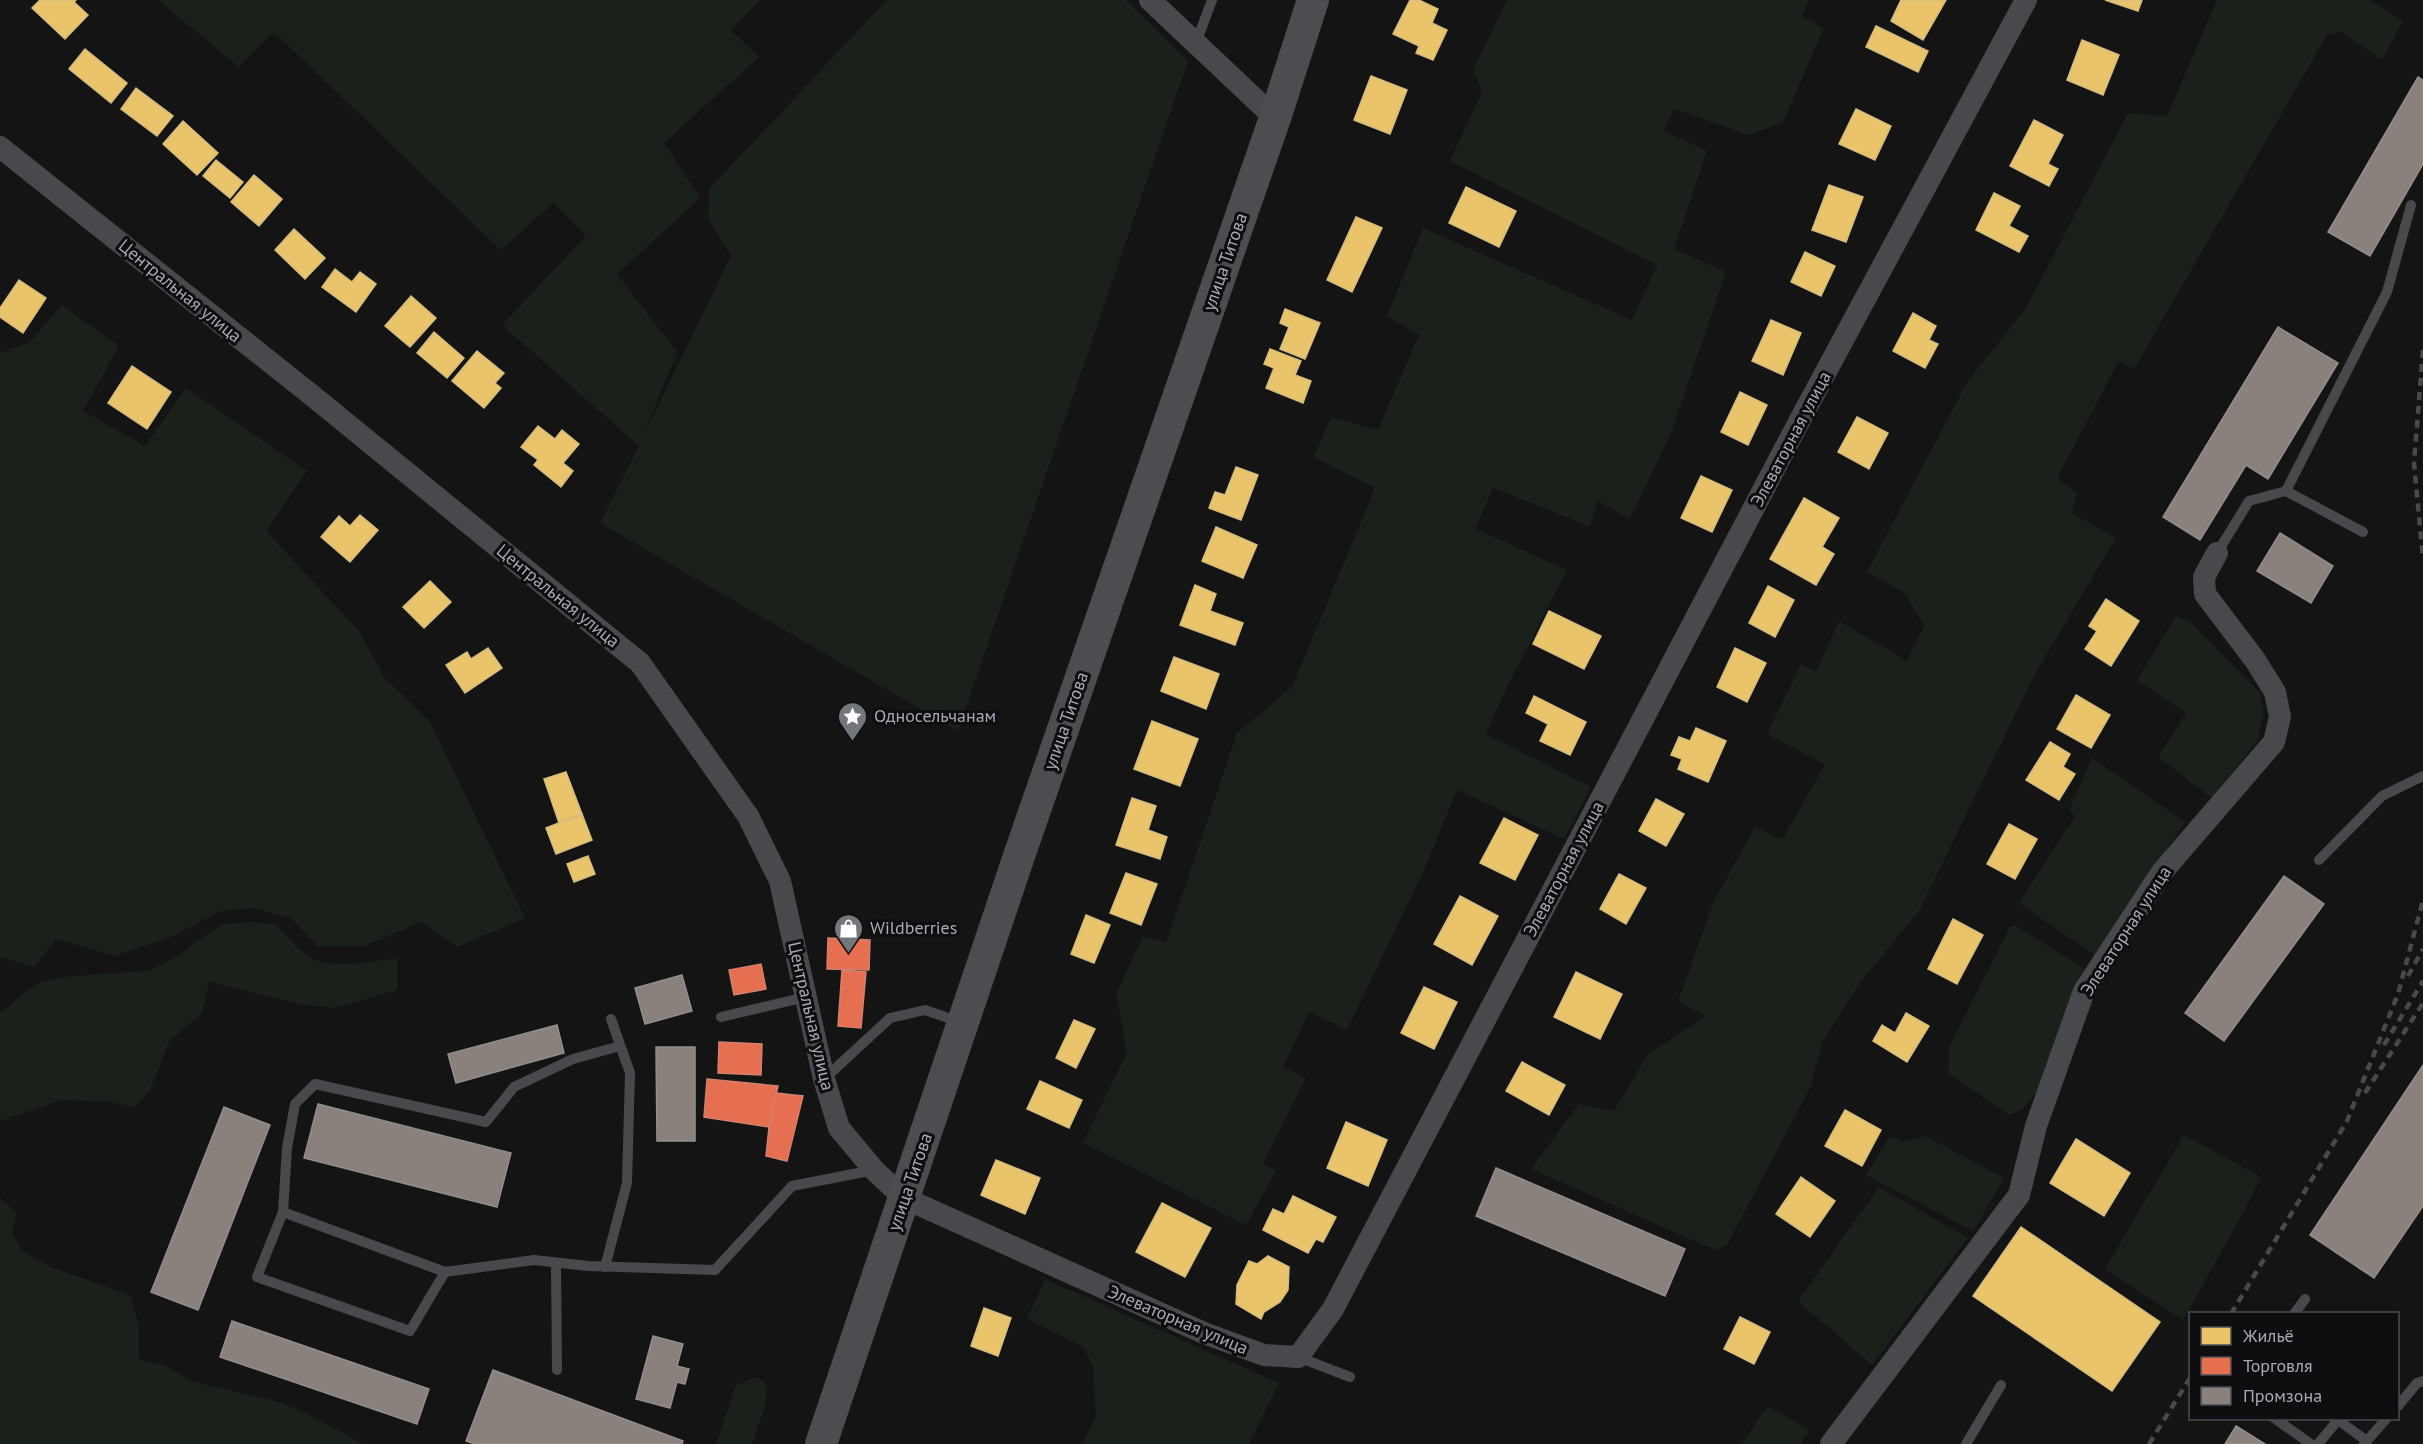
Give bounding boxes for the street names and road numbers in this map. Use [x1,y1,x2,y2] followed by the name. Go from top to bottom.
[1197,210,1252,314] street label: улица Титова
[114,234,247,347] street label: Центральная улица
[1745,367,1836,510] street label: Элеваторная улица
[492,539,625,652] street label: Центральная улица
[1038,669,1093,773] street label: улица Титова
[1518,797,1609,940] street label: Элеваторная улица
[2075,862,2176,1000] street label: Элеваторная улица
[783,939,840,1092] street label: Центральная улица
[882,1130,937,1234] street label: улица Титова
[1105,1280,1252,1359] street label: Элеваторная улица

